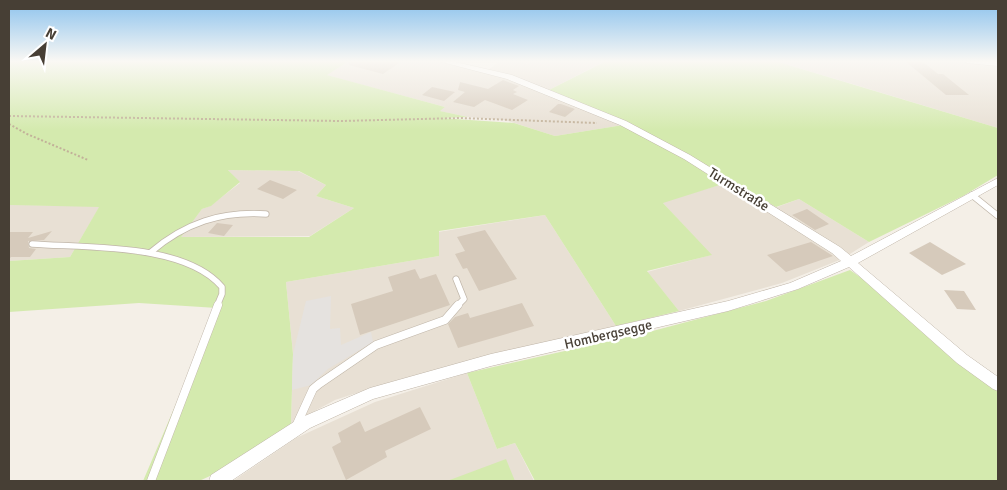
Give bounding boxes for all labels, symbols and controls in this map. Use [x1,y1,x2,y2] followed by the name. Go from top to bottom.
[20,20,70,70] north arrow
[43,24,59,44] text: N
[705,164,772,215] street label: Turmstraße
[563,316,654,353] street label: Hombergsegge

